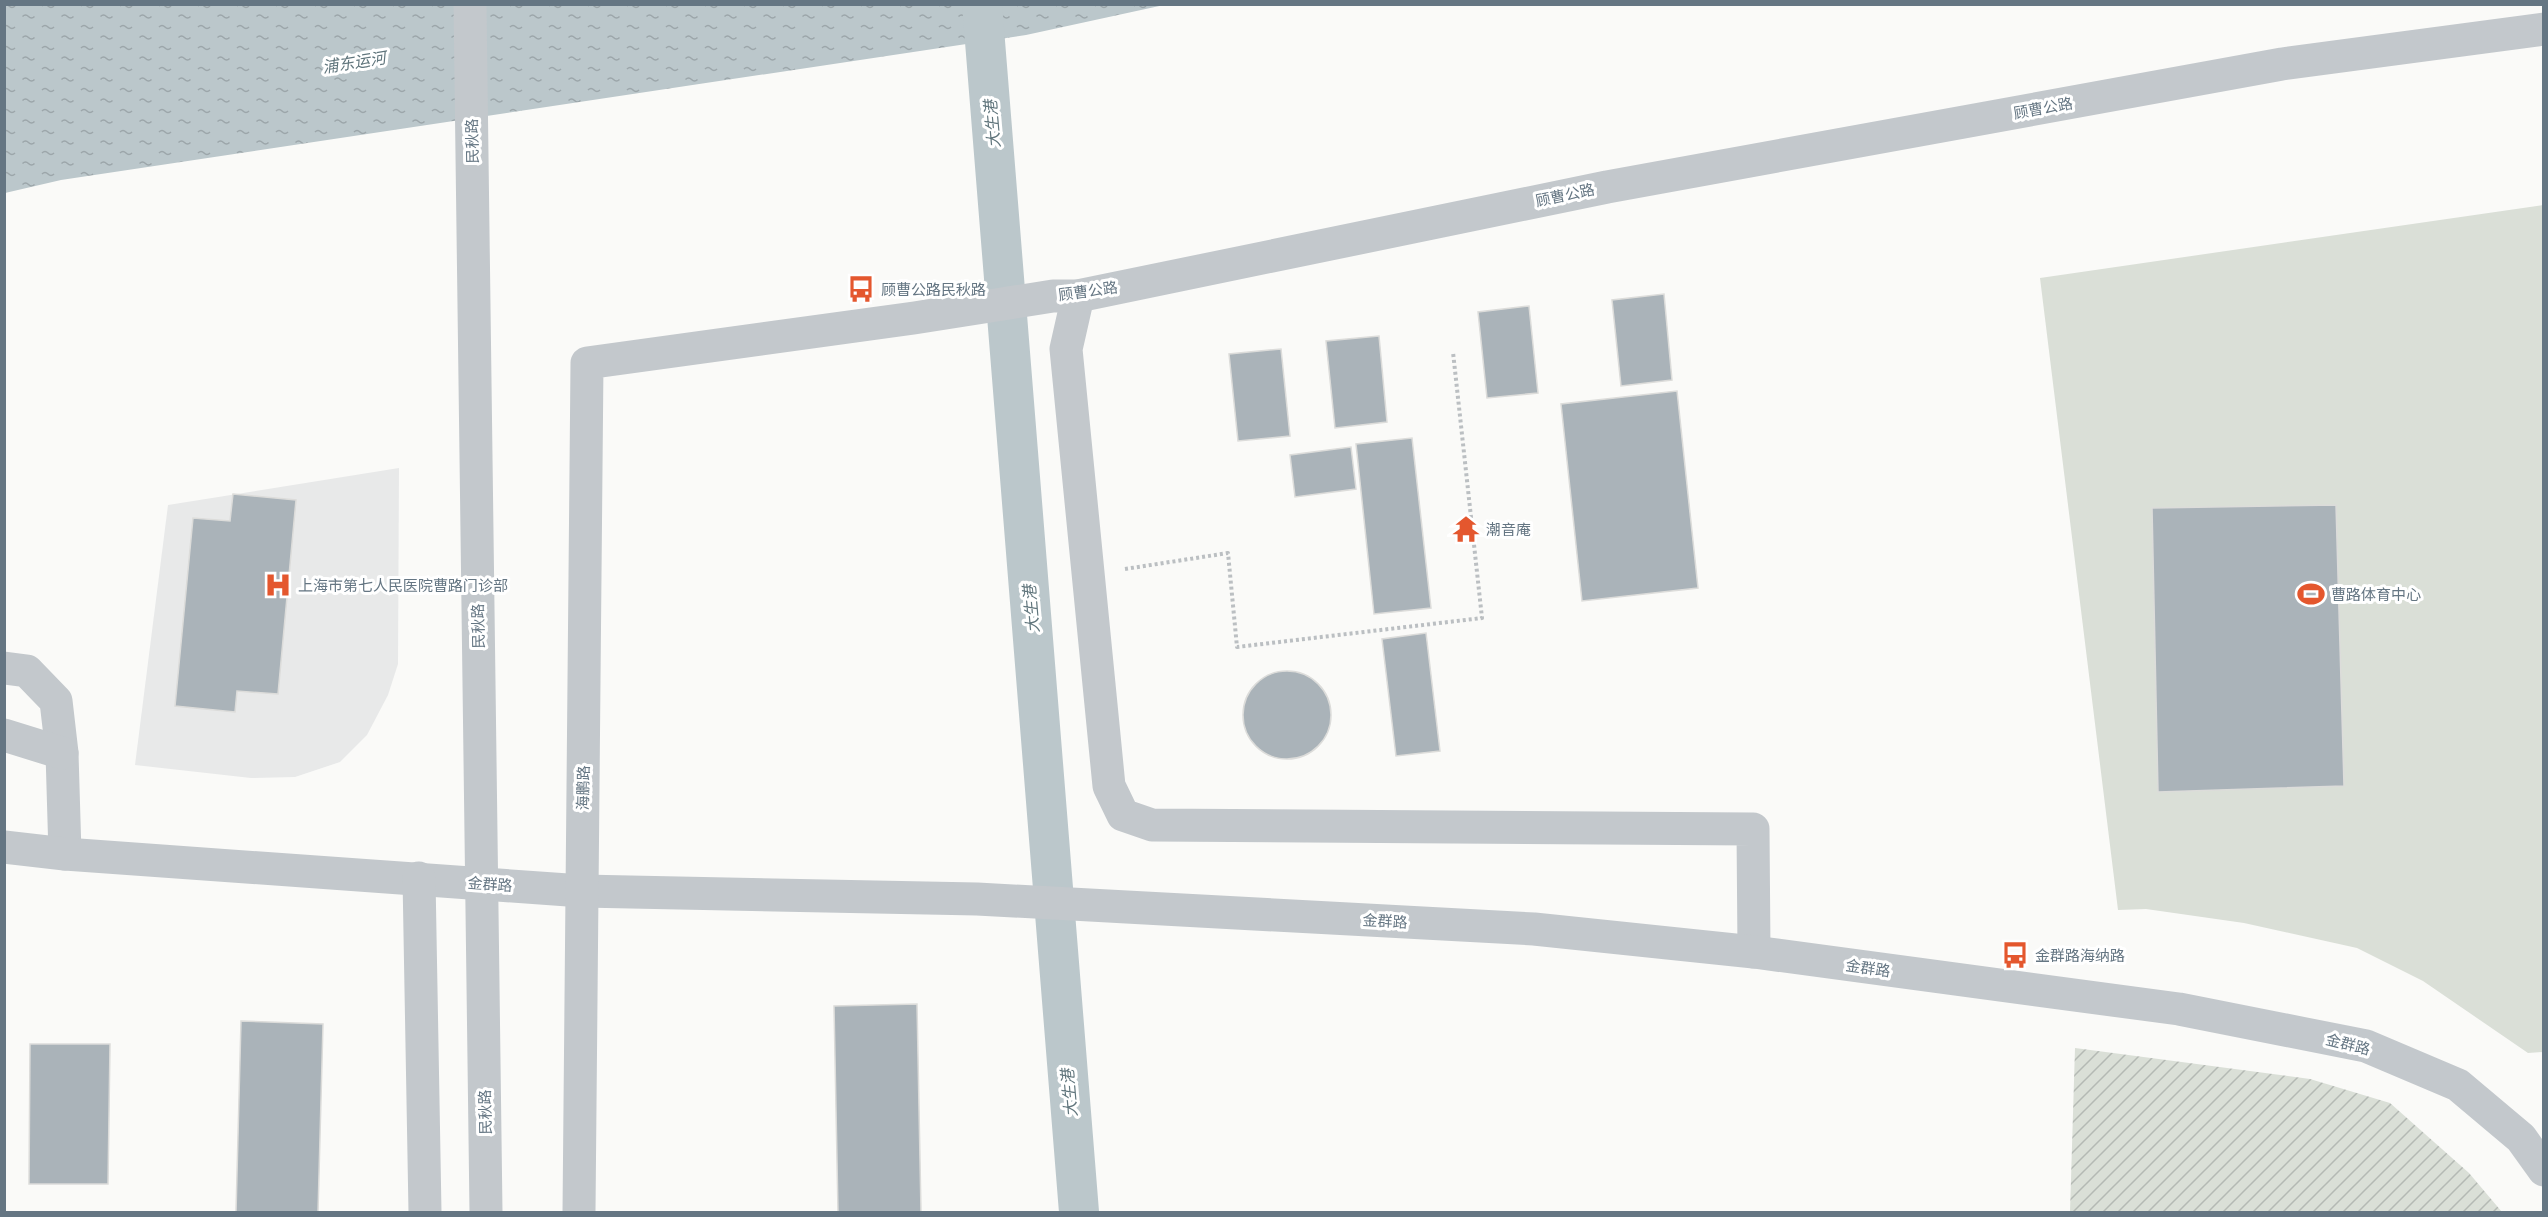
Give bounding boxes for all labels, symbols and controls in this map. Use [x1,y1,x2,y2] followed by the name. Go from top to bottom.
[321,46,390,78] water label: 浦东运河
[2012,92,2074,124] street label: 顾曹公路
[979,97,1005,149] water label: 大生港
[461,118,483,164] street label: 民秋路
[1533,178,1597,212] street label: 顾曹公路
[846,274,876,304] bus stop icon: 顾曹公路民秋路
[1057,276,1119,306] street label: 顾曹公路
[881,279,986,300] place label: 顾曹公路民秋路
[1451,514,1481,544] temple icon: 潮音庵
[1486,519,1531,540] place label: 潮音庵
[263,570,293,600] hospital icon: 上海市第七人民医院曹路门诊部
[298,575,508,596] place label: 上海市第七人民医院曹路门诊部
[2296,579,2326,609] sports icon: 曹路体育中心
[1018,582,1044,634] water label: 大生港
[2331,584,2421,605] place label: 曹路体育中心
[467,603,489,649] street label: 民秋路
[572,765,594,811] street label: 海鹏路
[467,872,513,896] street label: 金群路
[1362,909,1408,933] street label: 金群路
[2000,940,2030,970] bus stop icon: 金群路海纳路
[2035,945,2125,966] place label: 金群路海纳路
[1844,954,1892,982] street label: 金群路
[2324,1028,2372,1060] street label: 金群路
[1056,1066,1082,1118] water label: 大生港
[474,1089,496,1135] street label: 民秋路

